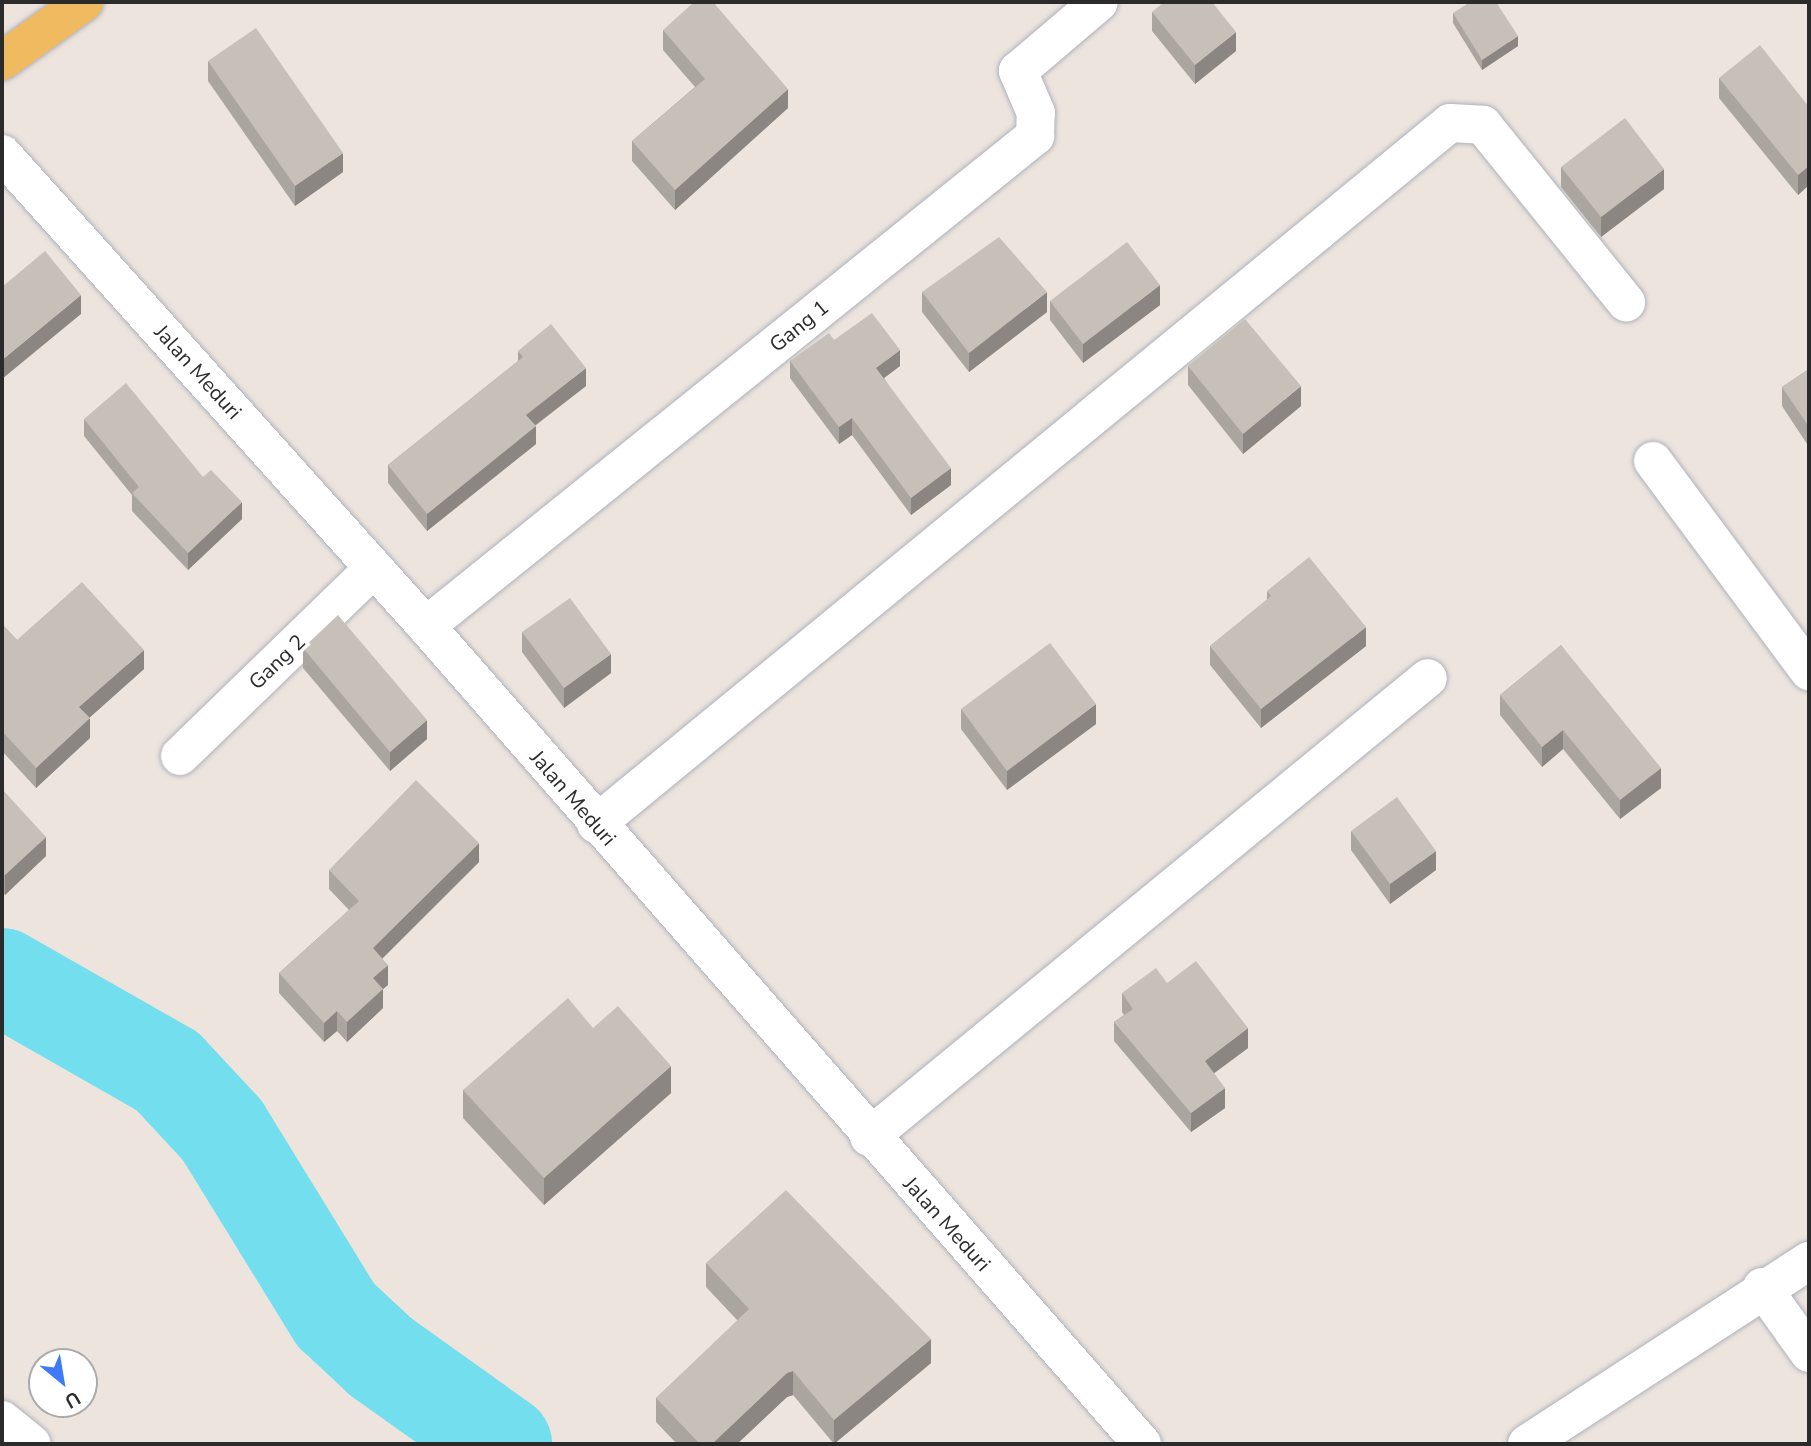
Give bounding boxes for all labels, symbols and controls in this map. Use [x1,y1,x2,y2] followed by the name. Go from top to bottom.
[764,295,834,357] street label: Gang 1
[149,320,247,424] street label: Jalan Meduri
[244,629,310,695] street label: Gang 2
[525,745,621,851] street label: Jalan Meduri
[898,1172,996,1276] street label: Jalan Meduri
[28,1348,98,1418] north arrow
[60,1385,85,1414] text: U

